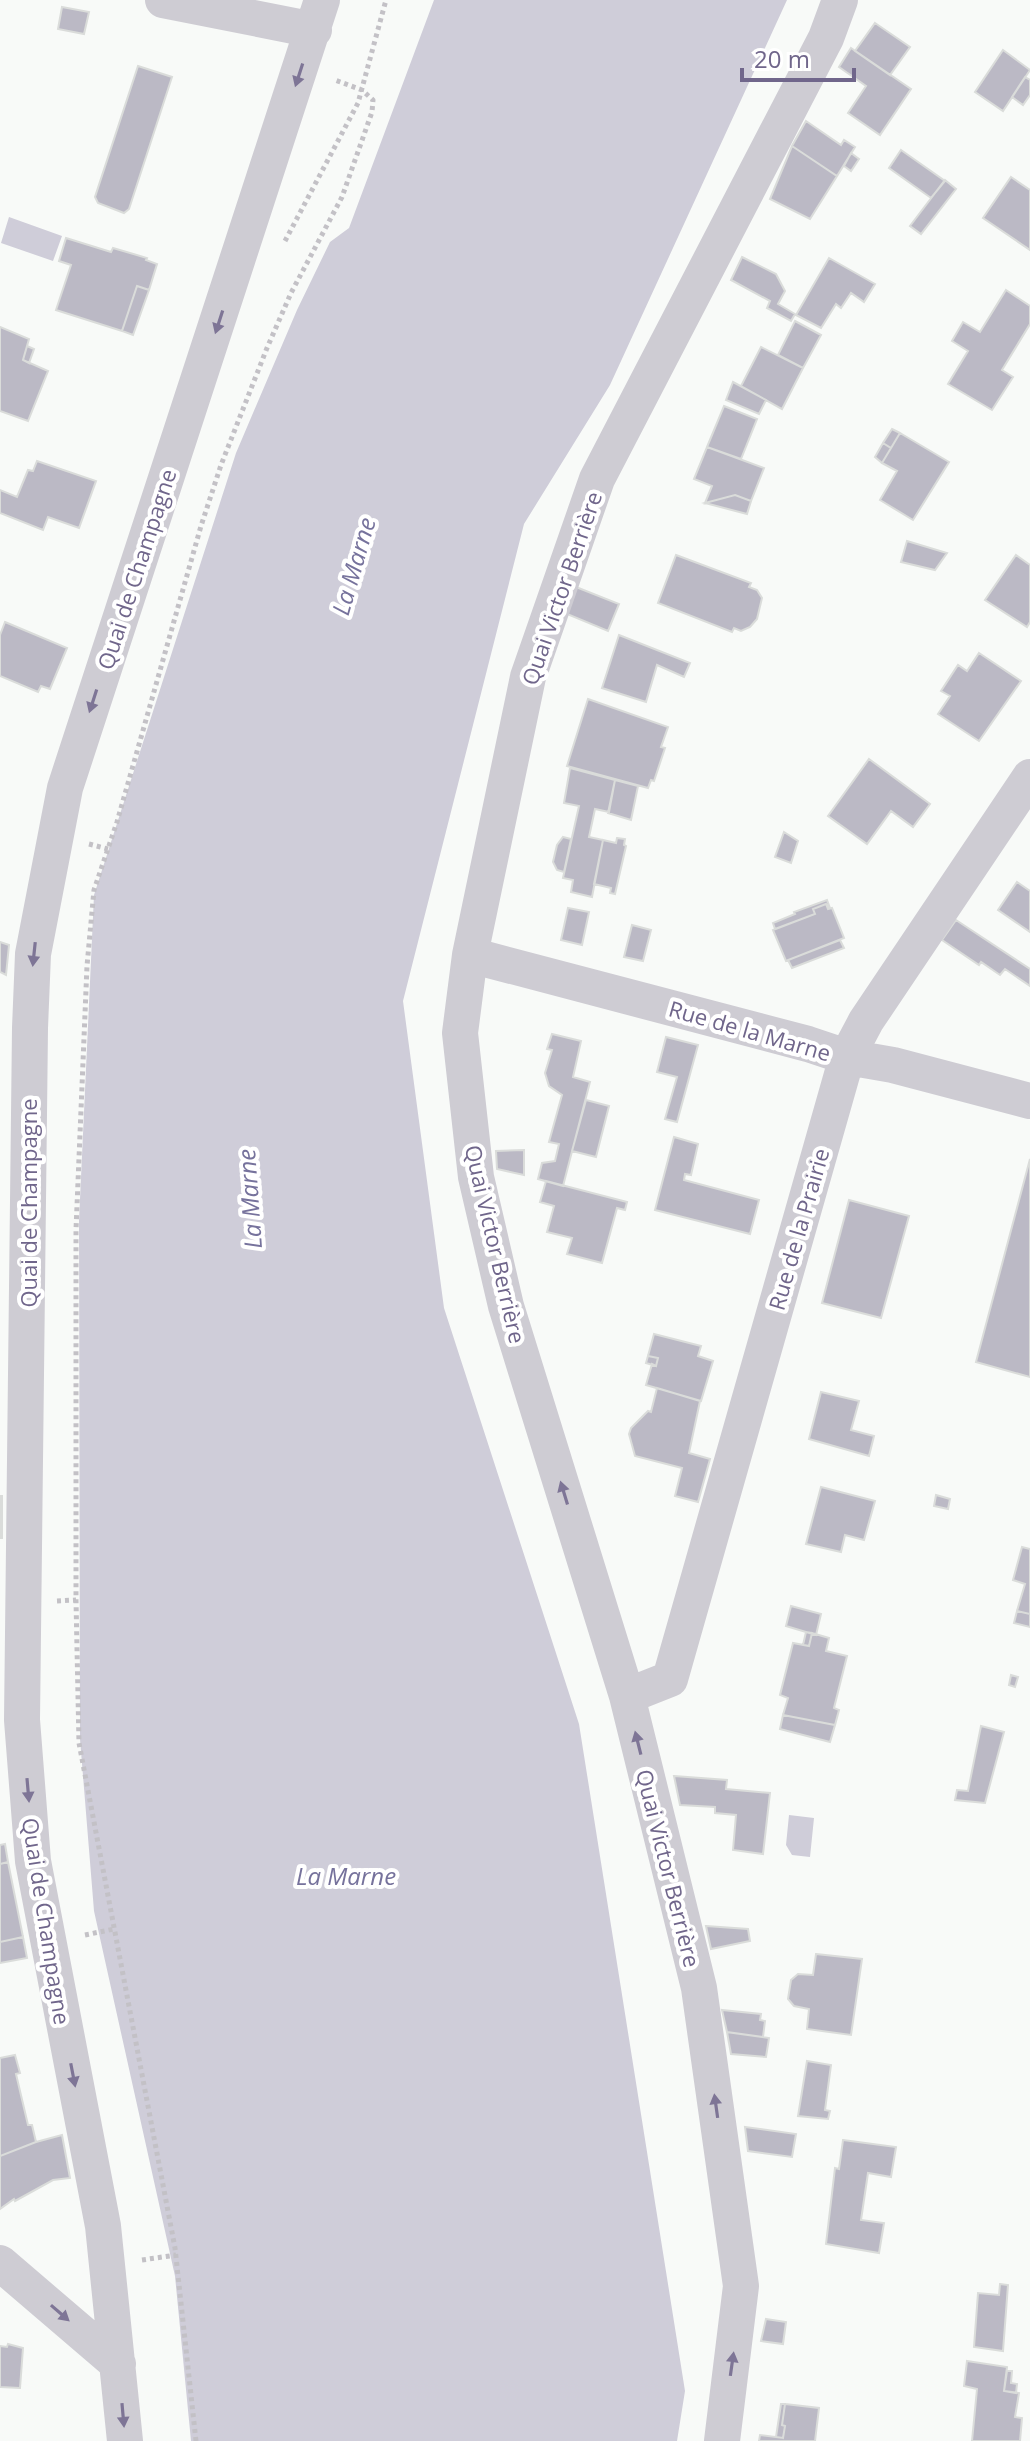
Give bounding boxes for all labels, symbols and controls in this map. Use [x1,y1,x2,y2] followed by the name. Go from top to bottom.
[742,32,854,82] scale bar
[754,42,810,75] text: 20 m
[292,63,305,87] one-way arrow
[212,310,224,334] one-way arrow
[89,465,183,673] street label: Quai de Champagne
[514,487,608,689] street label: Quai Victor Berrière
[323,513,383,619] water label: La Marne
[86,690,98,714] one-way arrow
[28,942,41,967] one-way arrow
[666,993,834,1067] street label: Rue de la Marne
[13,1098,43,1308] street label: Quai de Champagne
[459,1142,533,1346] street label: Quai Victor Berrière
[761,1145,835,1313] street label: Rue de la Prairie
[229,1148,269,1250] water label: La Marne
[557,1481,570,1505] one-way arrow
[632,1730,644,1755] one-way arrow
[630,1766,708,1970] street label: Quai Victor Berrière
[22,1778,35,1803] one-way arrow
[16,1815,78,2027] street label: Quai de Champagne
[296,1859,396,1892] water label: La Marne
[68,2063,80,2088] one-way arrow
[709,2093,722,2118] one-way arrow
[49,2304,69,2321] one-way arrow
[726,2351,739,2376] one-way arrow
[117,2403,130,2428] one-way arrow

